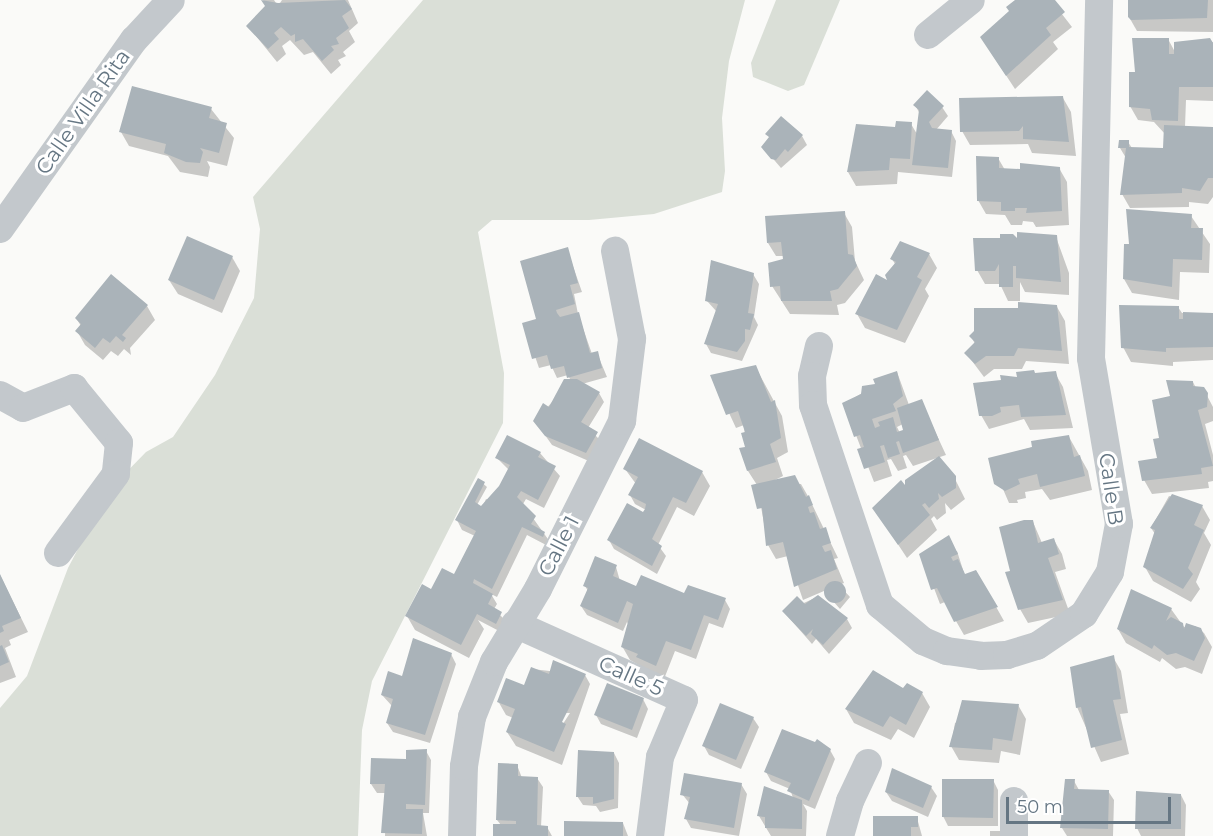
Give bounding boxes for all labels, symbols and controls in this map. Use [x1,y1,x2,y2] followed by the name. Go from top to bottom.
[31,45,135,179] street label: Calle Villa Rita
[1093,451,1129,527] street label: Calle B
[533,512,585,580] street label: Calle 1
[595,651,667,701] street label: Calle 5
[1009,785,1174,823] scale bar
[1017,796,1063,818] text: 50 m

